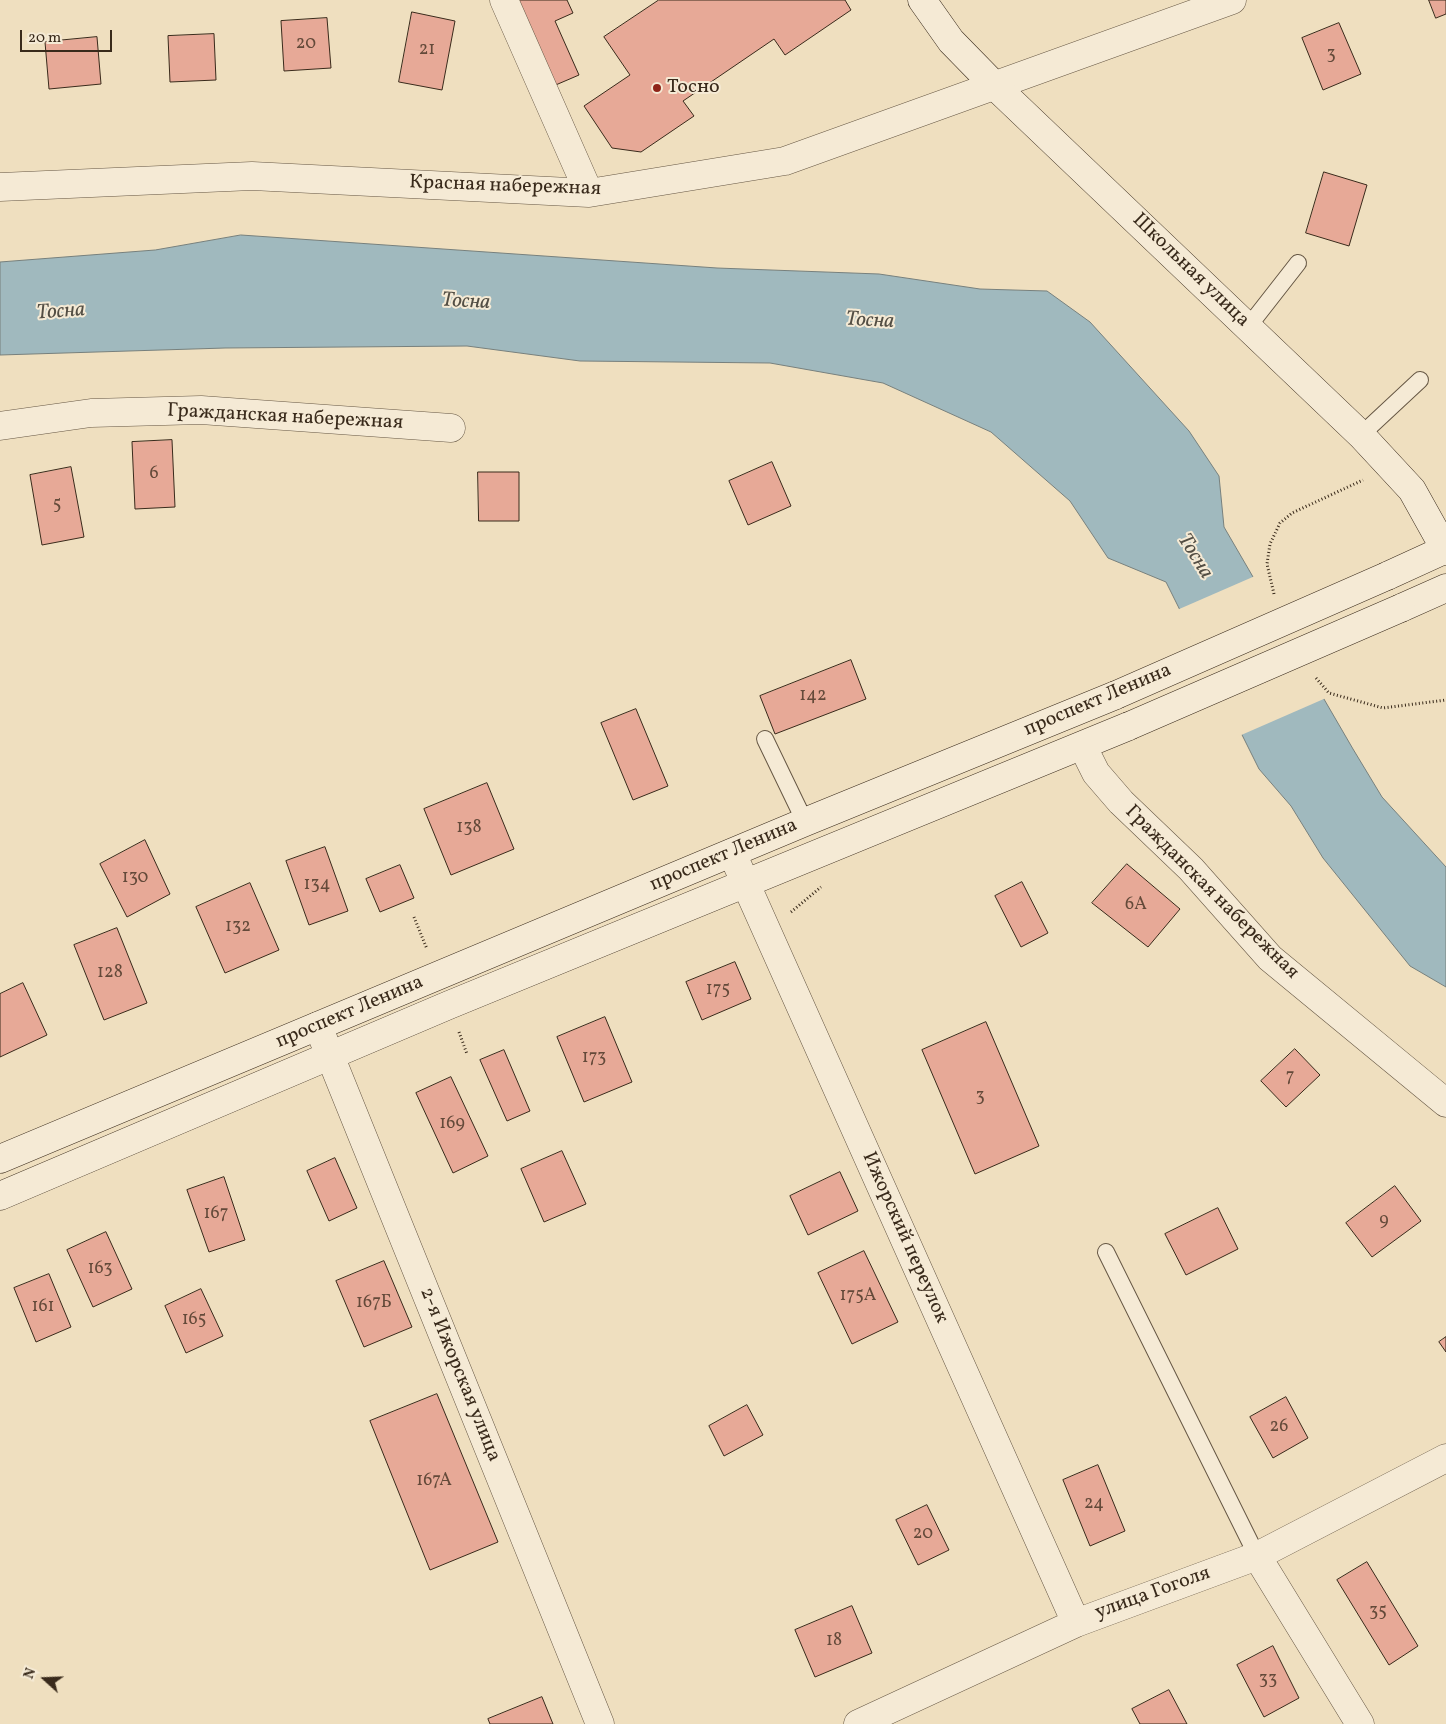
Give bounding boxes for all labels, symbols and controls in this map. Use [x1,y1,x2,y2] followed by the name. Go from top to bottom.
[22,20,115,52] scale bar
[28,28,61,49] text: 20 m
[296,34,316,56] house number: 20
[419,40,435,62] house number: 21
[1326,45,1336,67] house number: 3
[667,76,720,100] place label: Тосно
[651,82,663,94] marker: Тосно
[409,172,601,202] street label: Красная набережная
[1126,209,1254,333] street label: Школьная улица
[441,289,491,317] water label: Тосна
[36,299,86,327] water label: Тосна
[845,308,895,336] water label: Тосна
[166,400,404,436] street label: Гражданская набережная
[149,464,159,486] house number: 6
[53,495,61,517] house number: 5
[1170,530,1218,584] water label: Тосна
[1021,659,1175,743] street label: проспект Ленина
[799,686,827,708] house number: 142
[1119,801,1303,985] street label: Гражданская набережная
[647,814,801,898] street label: проспект Ленина
[456,818,482,840] house number: 138
[122,868,148,890] house number: 130
[304,875,330,897] house number: 134
[1125,895,1147,917] house number: 6А
[225,917,251,939] house number: 132
[97,963,123,985] house number: 128
[273,971,427,1055] street label: проспект Ленина
[706,980,730,1002] house number: 175
[582,1048,606,1070] house number: 173
[1286,1067,1294,1089] house number: 7
[975,1087,985,1109] house number: 3
[439,1114,465,1136] house number: 169
[855,1149,953,1327] street label: Ижорский переулок
[204,1204,228,1226] house number: 167
[1379,1211,1389,1233] house number: 9
[87,1259,113,1281] house number: 163
[413,1284,505,1466] street label: 2-я Ижорская улица
[839,1286,877,1308] house number: 175А
[356,1293,392,1315] house number: 167Б
[31,1297,55,1319] house number: 161
[182,1310,206,1332] house number: 165
[1270,1417,1288,1439] house number: 26
[416,1471,452,1493] house number: 167А
[1084,1494,1104,1516] house number: 24
[913,1524,933,1546] house number: 20
[1092,1562,1214,1626] street label: улица Гоголя
[1369,1602,1387,1624] house number: 35
[826,1631,842,1653] house number: 18
[20,1654,70,1704] north arrow
[20,1666,41,1682] text: N
[1259,1670,1277,1692] house number: 33

